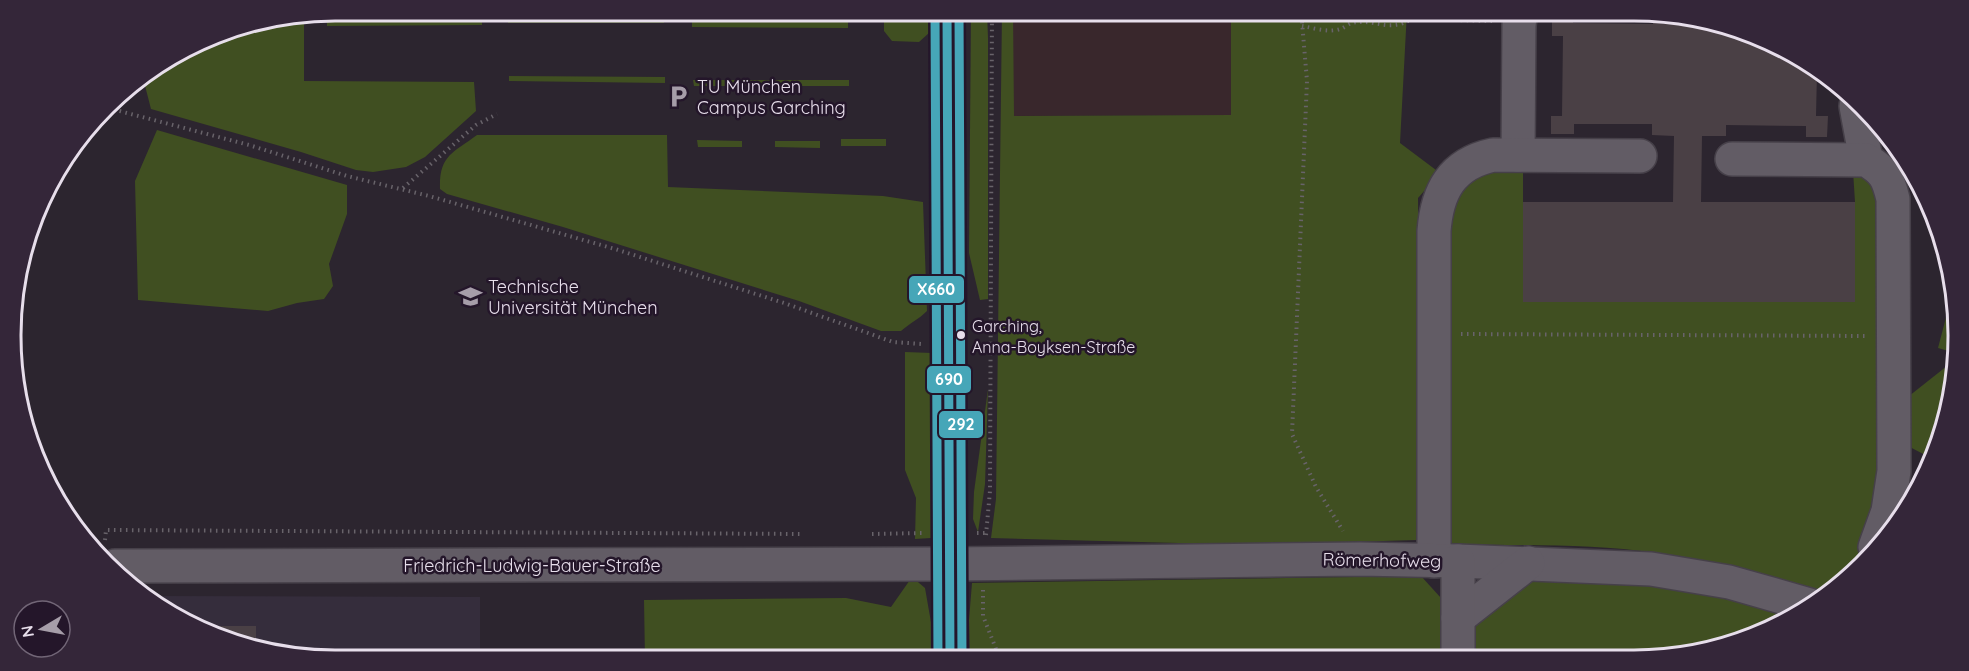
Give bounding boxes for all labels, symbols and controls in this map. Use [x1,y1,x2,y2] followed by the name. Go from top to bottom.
[697,75,846,119] place label: TU München Campus Garching
[666,83,692,109] parking icon: TU München Campus Garching
[488,275,658,319] place label: Technische Universität München
[908,275,965,304] line badge: X660
[917,279,955,299] text: X660
[457,283,483,309] school or university icon: Technische Universität München
[972,316,1135,357] place label: Garching, Anna-Boyksen-Straße
[955,329,967,341] marker: Garching, Anna-Boyksen-Straße
[926,365,972,394] line badge: 690
[935,369,963,389] text: 690
[938,410,984,439] line badge: 292
[947,414,975,434] text: 292
[1322,547,1442,573] street label: Römerhofweg
[403,554,661,577] street label: Friedrich-Ludwig-Bauer-Straße
[12,599,72,659] north arrow
[16,624,38,639] text: N

